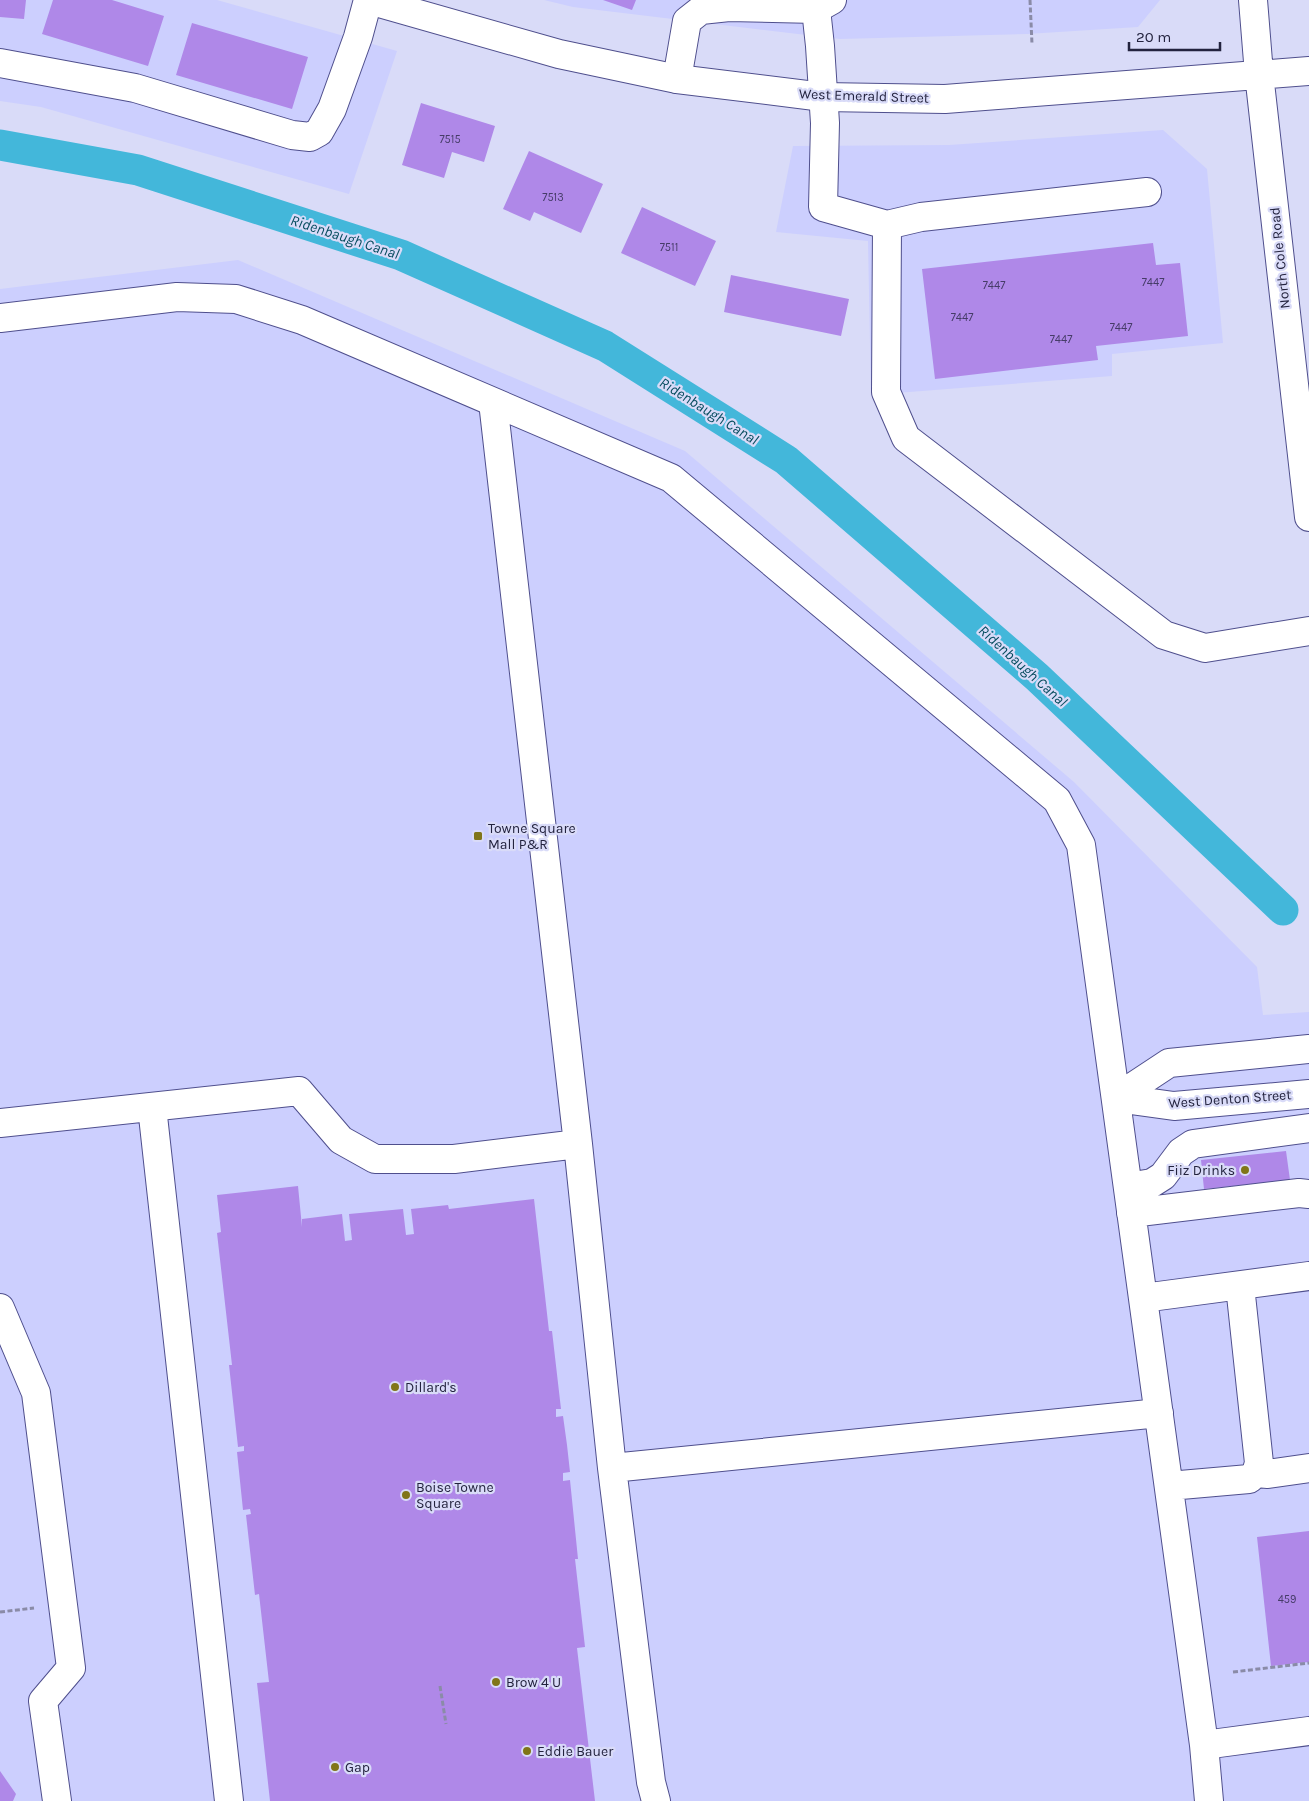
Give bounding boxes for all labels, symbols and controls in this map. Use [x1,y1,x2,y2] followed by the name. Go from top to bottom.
[1129,20,1220,52] scale bar
[1136,28,1171,46] text: 20 m
[799,85,929,107] street label: West Emerald Street
[439,133,461,146] house number: 7515
[542,191,564,204] house number: 7513
[1266,206,1294,310] street label: North Cole Road
[288,211,402,263] water label: Ridenbaugh Canal
[660,241,678,254] house number: 7511
[1142,276,1164,289] house number: 7447
[983,279,1005,292] house number: 7447
[951,311,973,324] house number: 7447
[1110,321,1132,334] house number: 7447
[1050,333,1072,346] house number: 7447
[656,373,762,449] water label: Ridenbaugh Canal
[975,621,1071,711] water label: Ridenbaugh Canal
[488,820,576,853] place label: Towne Square Mall P&R
[472,830,484,842] marker: Towne Square Mall P&R
[1168,1086,1292,1112] street label: West Denton Street
[1167,1162,1235,1179] place label: Fiiz Drinks
[1239,1164,1251,1176] marker: Fiiz Drinks
[405,1379,457,1396] place label: Dillard's
[389,1381,401,1393] marker: Dillard's
[416,1479,494,1512] place label: Boise Towne Square
[400,1489,412,1501] marker: Boise Towne Square
[1278,1593,1296,1606] house number: 459
[506,1674,561,1691] place label: Brow 4 U
[490,1676,502,1688] marker: Brow 4 U
[537,1743,614,1760] place label: Eddie Bauer
[521,1745,533,1757] marker: Eddie Bauer
[345,1759,370,1776] place label: Gap
[329,1761,341,1773] marker: Gap

